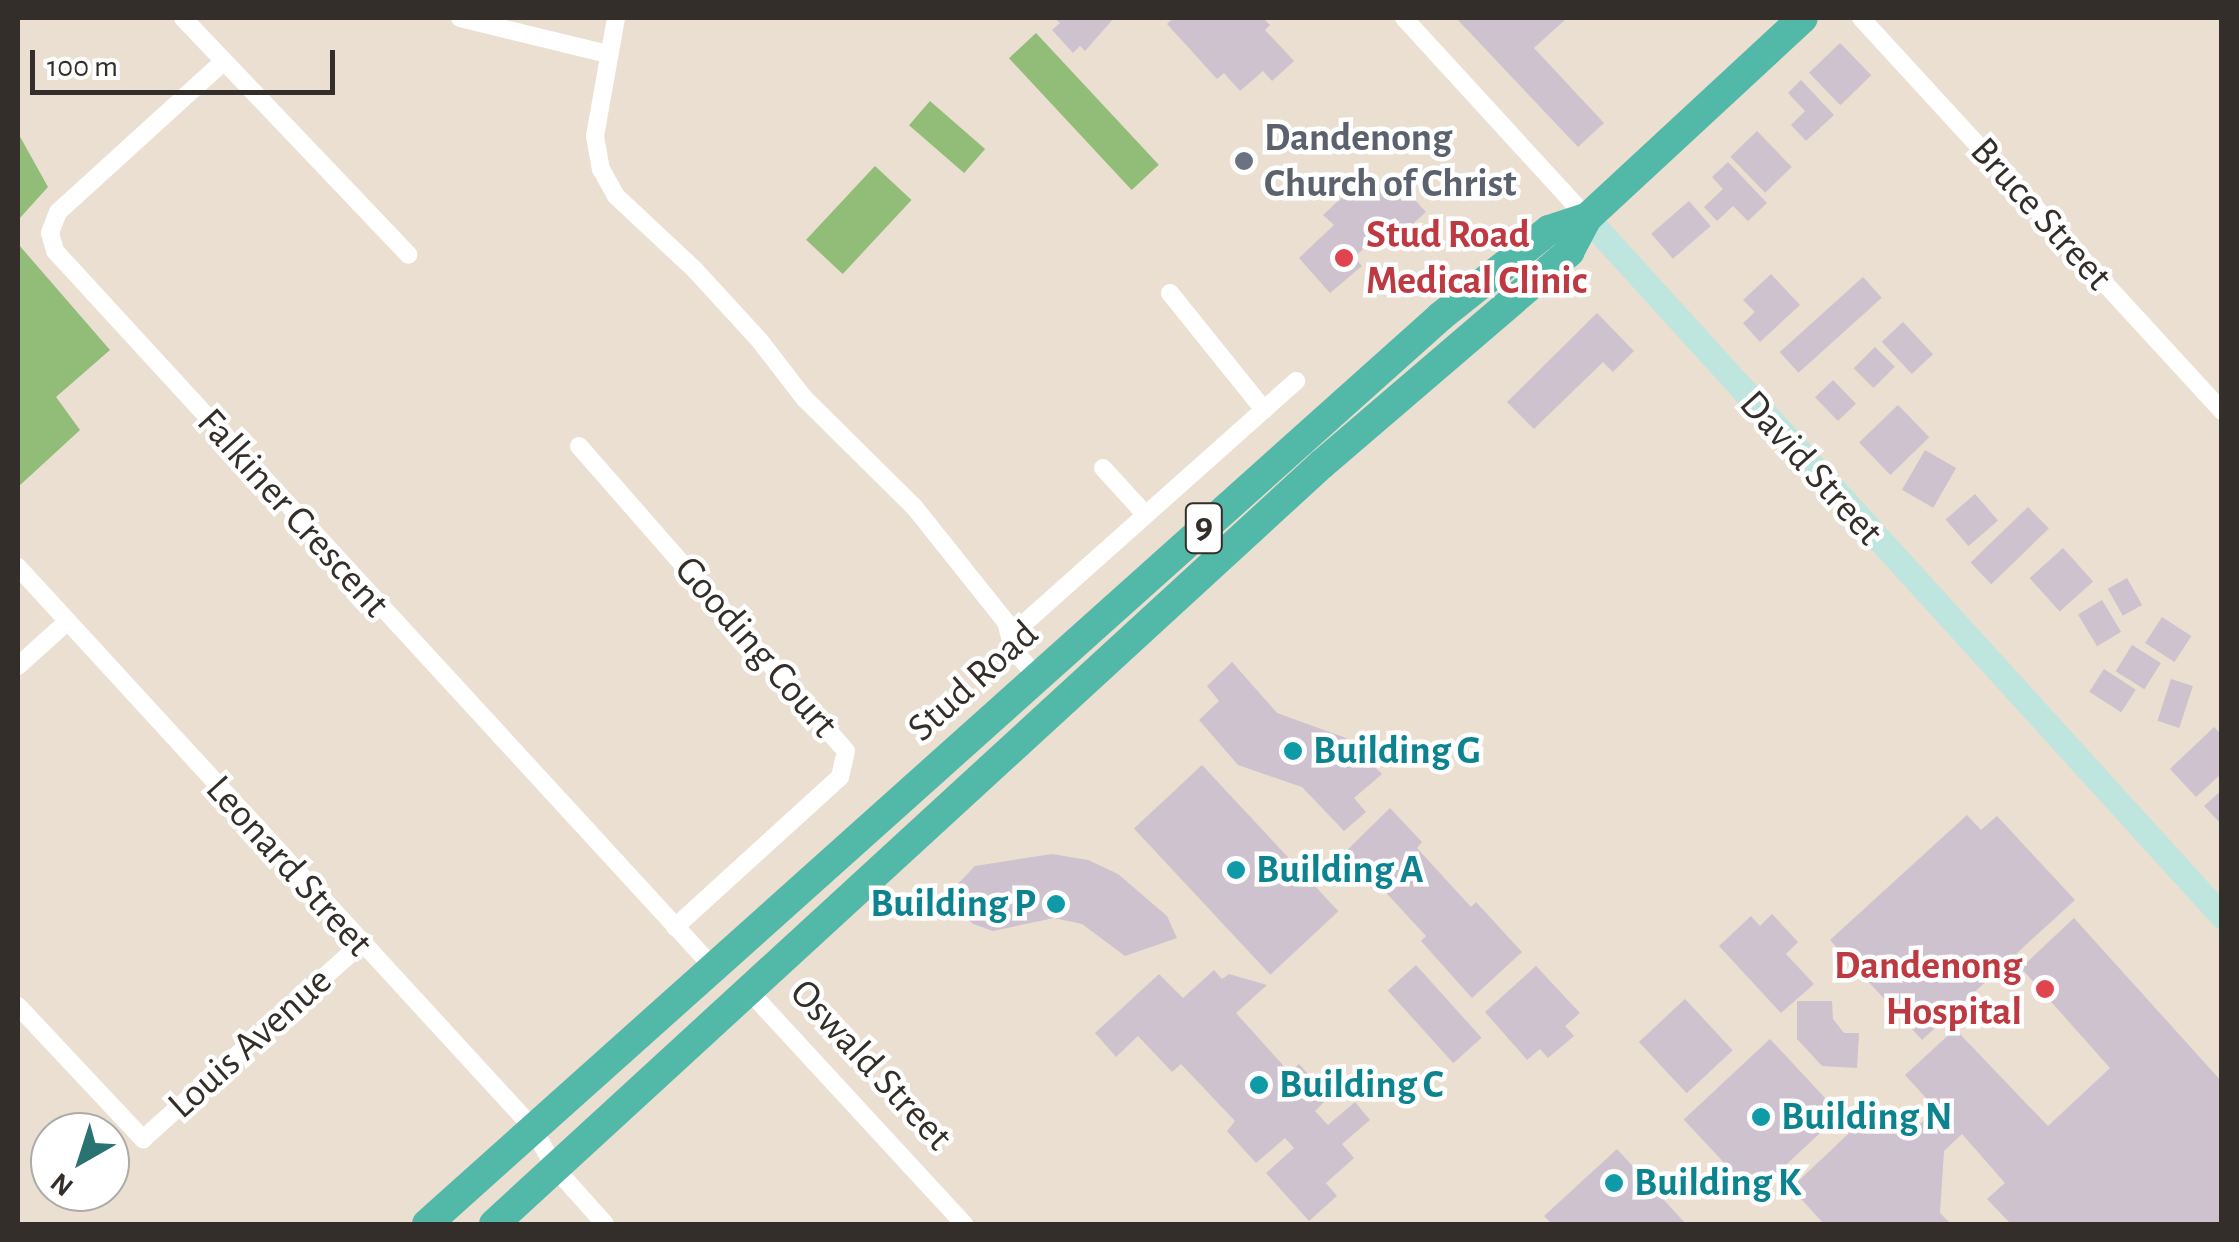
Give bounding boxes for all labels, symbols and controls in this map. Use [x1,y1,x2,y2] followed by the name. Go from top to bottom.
[35,30,340,92] scale bar
[47,52,118,82] text: 100 m
[1264,114,1517,208] place label: Dandenong Church of Christ
[1960,128,2122,300] street label: Bruce Street
[1233,150,1255,172] marker: Dandenong Church of Christ
[1366,211,1587,305] place label: Stud Road Medical Clinic
[1331,245,1357,271] marker: Stud Road Medical Clinic
[1729,381,1893,555] street label: David Street
[187,399,399,627] street label: Falkiner Crescent
[1184,495,1224,561] road number: 9
[664,546,848,748] street label: Gooding Court
[898,610,1048,752] street label: Stud Road
[1313,727,1481,775] place label: Building G
[1282,740,1304,762] marker: Building G
[195,766,383,966] street label: Leonard Street
[1256,846,1424,894] place label: Building A
[1225,859,1247,881] marker: Building A
[870,880,1036,928] place label: Building P
[1045,893,1067,915] marker: Building P
[1834,942,2022,1036] place label: Dandenong Hospital
[158,957,342,1129] street label: Louis Avenue
[780,970,962,1160] street label: Oswald Street
[2032,976,2058,1002] marker: Dandenong Hospital
[1279,1061,1443,1109] place label: Building C
[1248,1074,1270,1096] marker: Building C
[1781,1093,1952,1141] place label: Building N
[1750,1106,1772,1128] marker: Building N
[30,1112,130,1212] north arrow
[1634,1159,1801,1207] place label: Building K
[46,1167,79,1201] text: N
[1603,1172,1625,1194] marker: Building K

